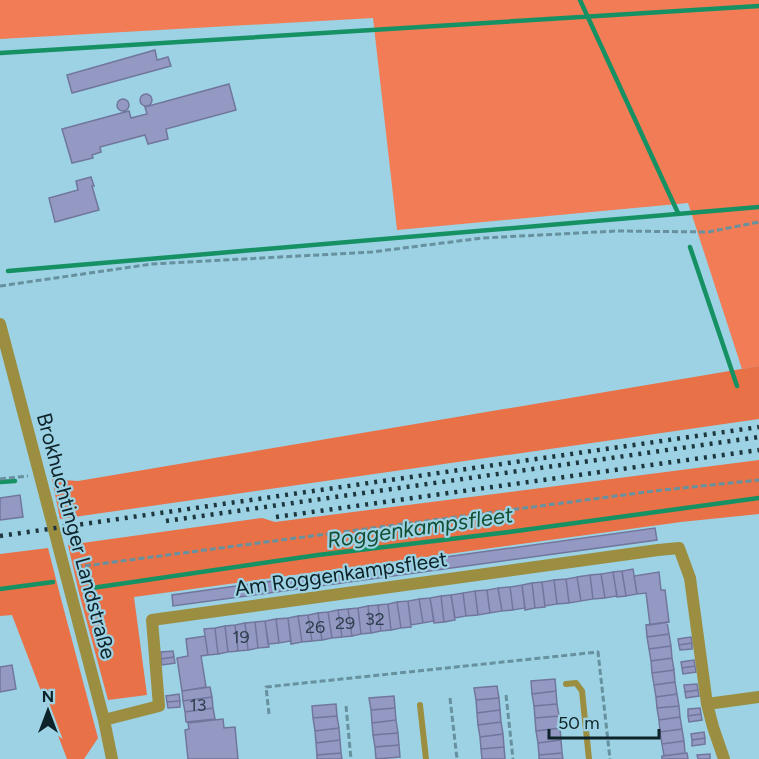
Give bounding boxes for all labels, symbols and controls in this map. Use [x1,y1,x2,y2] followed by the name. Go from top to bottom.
[32,410,121,662] street label: Brokhuchtinger Landstraße
[325,501,515,554] water label: Roggenkampsfleet
[233,546,449,601] street label: Am Roggenkampsfleet
[365,608,385,630] house number: 32
[335,612,355,634] house number: 29
[305,616,325,638] house number: 26
[232,626,250,648] house number: 19
[18,681,78,741] north arrow
[42,687,54,706] text: N
[189,694,207,716] house number: 13
[549,702,658,740] scale bar
[558,712,600,734] text: 50 m

